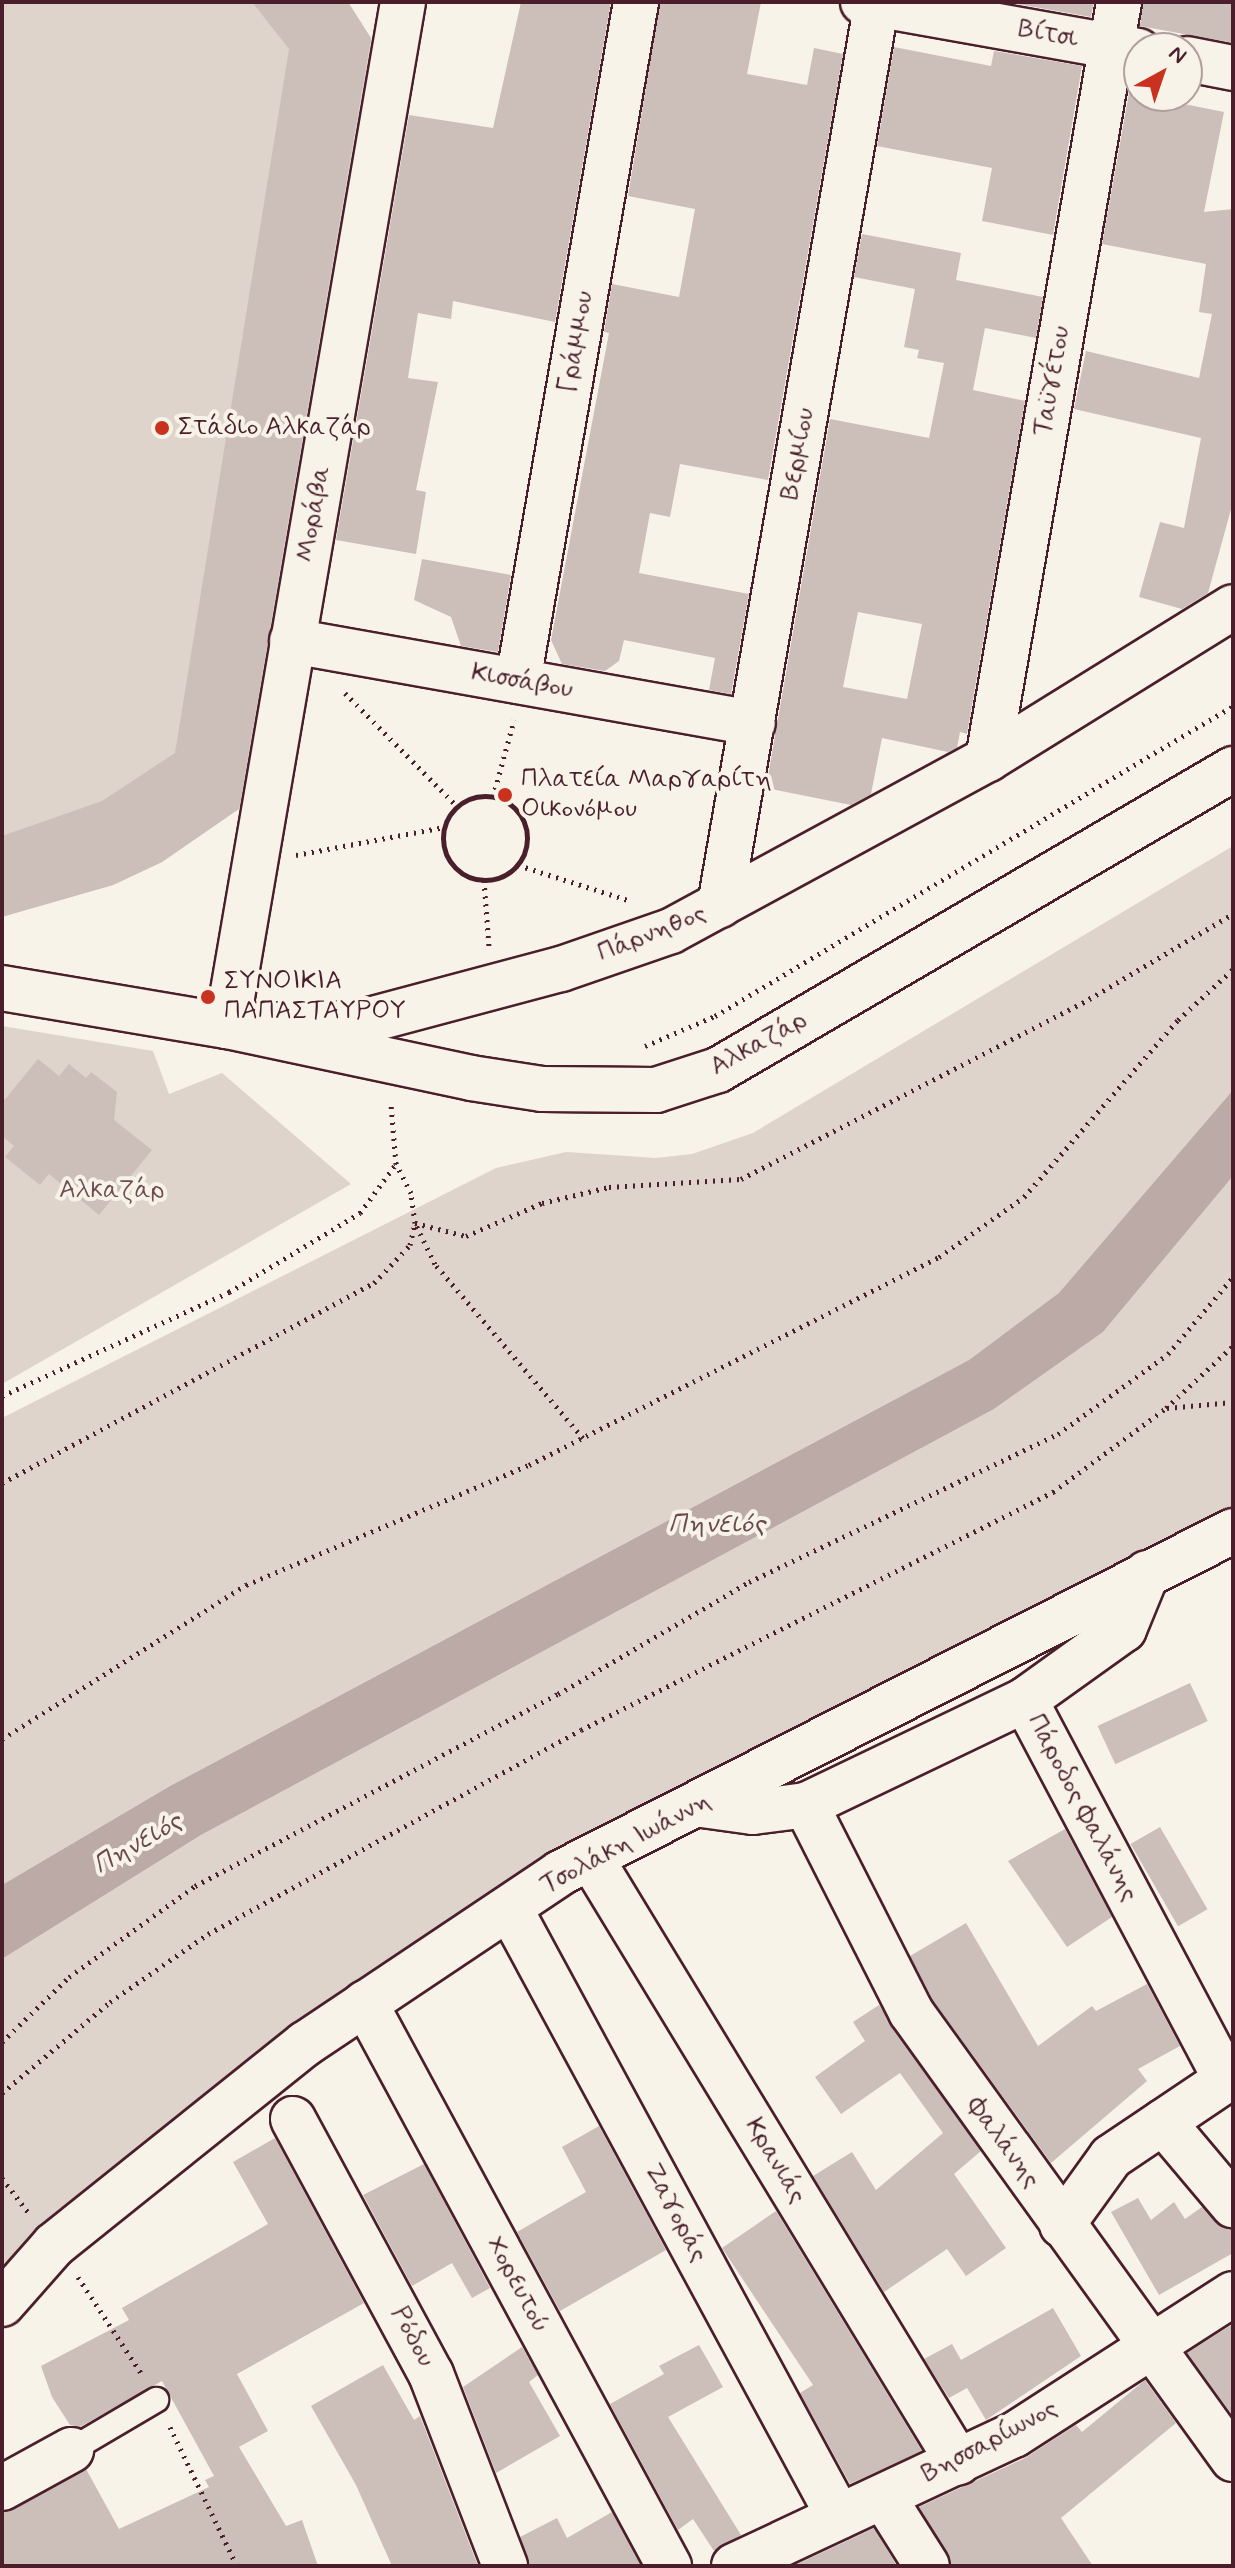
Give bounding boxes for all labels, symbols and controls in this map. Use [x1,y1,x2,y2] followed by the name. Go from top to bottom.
[1016,14,1080,56] street label: Βίτσι
[1123,32,1203,112] north arrow
[1163,40,1192,71] text: N
[553,289,601,395] street label: Γράμμου
[1028,323,1078,439] street label: Ταϋγέτου
[776,406,822,502] street label: Βερμίου
[178,412,371,444] place label: Στάδιο Αλκαζάρ
[153,419,171,437] marker: Στάδιο Αλκαζάρ
[290,463,338,565] street label: Μοράβα
[469,658,575,706] street label: Κισσάβου
[521,764,772,826] place label: Πλατεία Μαργαρίτη Οικονόμου
[496,786,514,804] marker: Πλατεία Μαργαρίτη Οικονόμου
[593,898,711,970] street label: Πάρνηθος
[224,966,406,1028] place label: ΣΥΝΟΙΚΙΑ ΠΑΠΑΣΤΑΥΡΟΥ
[199,988,217,1006] marker: ΣΥΝΟΙΚΙΑ ΠΑΠΑΣΤΑΥΡΟΥ
[705,1005,813,1083] street label: Αλκαζάρ
[59,1175,165,1207] park label: Αλκαζάρ
[669,1508,765,1542] water label: Πηνειός
[1019,1709,1145,1907] street label: Πάροδος Φαλάνης
[536,1786,716,1902] street label: Τσολάκη Ιωάννη
[88,1805,188,1883] water label: Πηνειός
[960,2091,1046,2195] street label: Φαλάνης
[737,2113,813,2209] street label: Κρανιάς
[636,2158,714,2268] street label: Ζαγοράς
[479,2232,555,2338] street label: Χορευτού
[383,2301,441,2373] street label: Ρόδου
[917,2393,1063,2491] street label: Βησσαρίωνος

